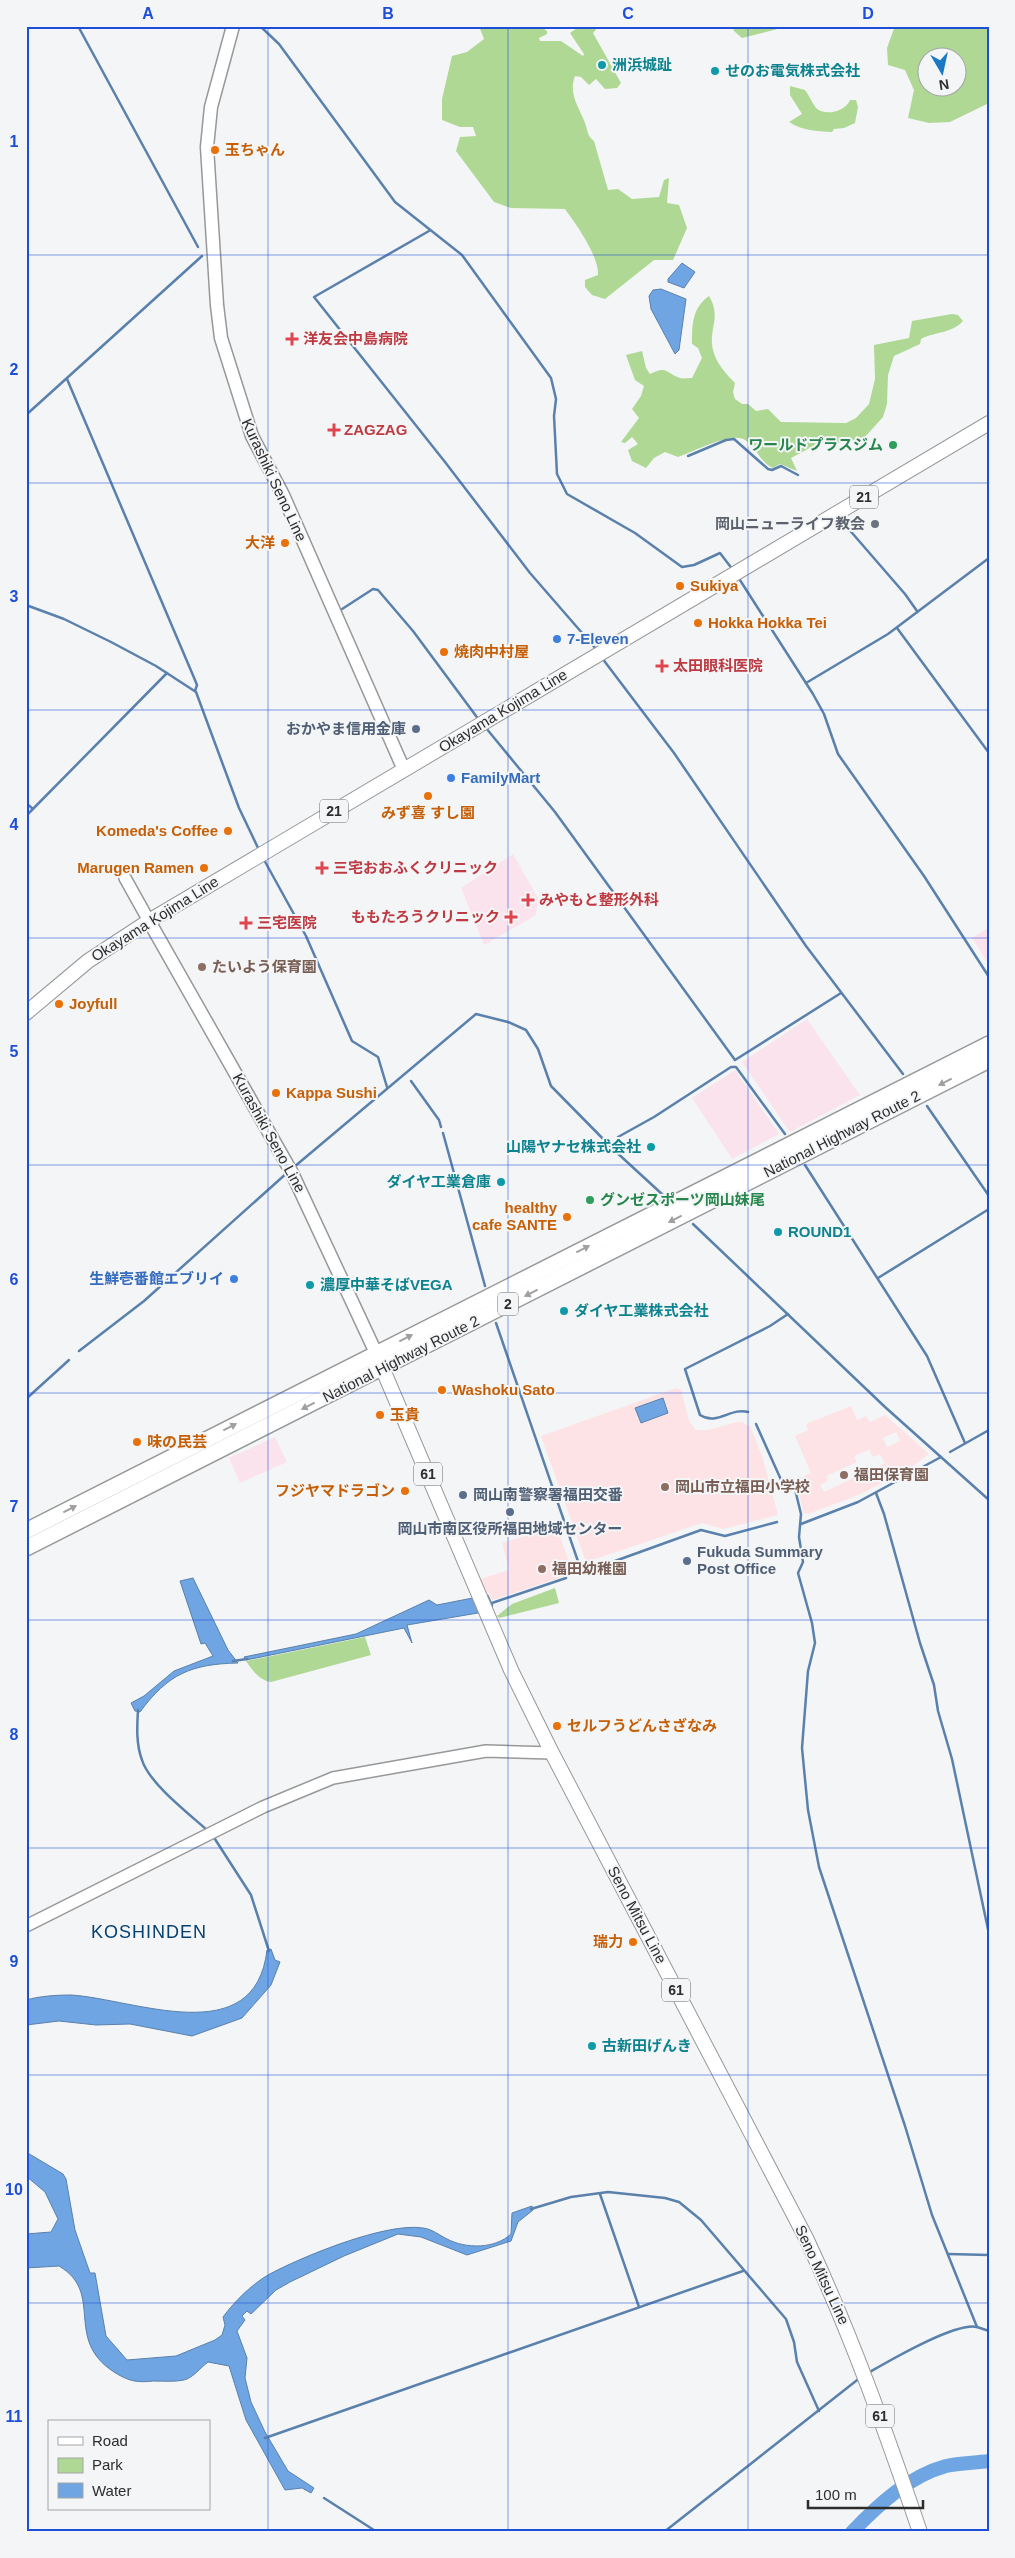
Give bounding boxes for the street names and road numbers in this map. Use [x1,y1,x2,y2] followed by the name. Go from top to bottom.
[239,416,310,544] street label: Kurashiki Seno Line
[850,486,878,508] road number: 21
[435,665,570,756] street label: Okayama Kojima Line
[320,799,348,822] road number: 21
[88,872,221,965] street label: Okayama Kojima Line
[230,1070,309,1195] street label: Kurashiki Seno Line
[761,1087,923,1180] street label: National Highway Route 2
[498,1292,518,1316] road number: 2
[320,1312,482,1405] street label: National Highway Route 2
[414,1462,442,1486] road number: 61
[605,1863,670,1966] street label: Seno Mitsu Line
[662,1978,690,2002] road number: 61
[792,2222,853,2327] street label: Seno Mitsu Line
[866,2404,894,2428] road number: 61

